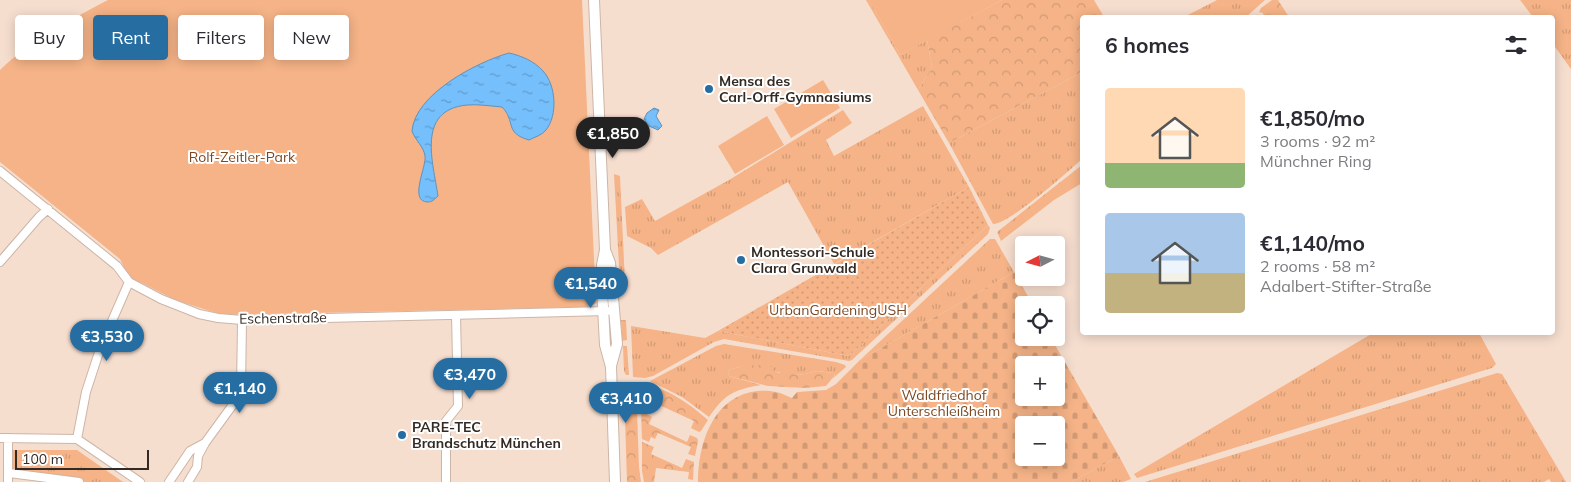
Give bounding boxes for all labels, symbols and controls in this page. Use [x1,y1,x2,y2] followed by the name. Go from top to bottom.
[15,15,83,60] chip: Buy
[93,15,168,60] chip: Rent
[178,15,264,60] chip: Filters
[274,15,349,60] chip: New
[1502,31,1530,59] icon: filters
[1105,32,1189,58] text: 6 homes
[719,72,872,106] place label: Mensa des Carl-Orff-Gymnasiums
[703,83,715,95] marker: Mensa des Carl-Orff-Gymnasiums
[1260,105,1365,131] text: €1,850/mo
[1145,108,1205,168] icon: home
[572,116,654,159] pin: €1,850
[587,123,639,143] text: €1,850
[1260,131,1375,151] text: 3 rooms · 92 m²
[189,148,296,166] park label: Rolf-Zeitler-Park
[1260,151,1372,171] text: Münchner Ring
[1260,230,1365,256] text: €1,140/mo
[1145,233,1205,293] icon: home
[1015,236,1065,286] north arrow
[1015,236,1065,466] map controls
[751,243,875,277] place label: Montessori-Schule Clara Grunwald
[735,254,747,266] marker: Montessori-Schule Clara Grunwald
[1260,256,1375,276] text: 2 rooms · 58 m²
[550,266,632,309] pin: €1,540
[565,273,617,293] text: €1,540
[1260,276,1431,296] text: Adalbert-Stifter-Straße
[1015,296,1065,346] button: locate
[769,301,907,319] park label: UrbanGardeningUSH
[239,308,327,328] street label: Eschenstraße
[66,320,148,362] pin: €3,530
[81,326,133,346] text: €3,530
[1015,356,1065,406] button: +
[429,358,511,400] pin: €3,470
[444,364,496,384] text: €3,470
[199,372,281,414] pin: €1,140
[214,378,266,398] text: €1,140
[585,382,667,424] pin: €3,410
[888,386,1000,420] park label: Waldfriedhof Unterschleißheim
[600,388,652,408] text: €3,410
[1015,416,1065,466] button: −
[412,418,561,452] place label: PARE-TEC Brandschutz München
[396,429,408,441] marker: PARE-TEC Brandschutz München
[15,447,149,470] scale bar
[22,450,63,468] text: 100 m

